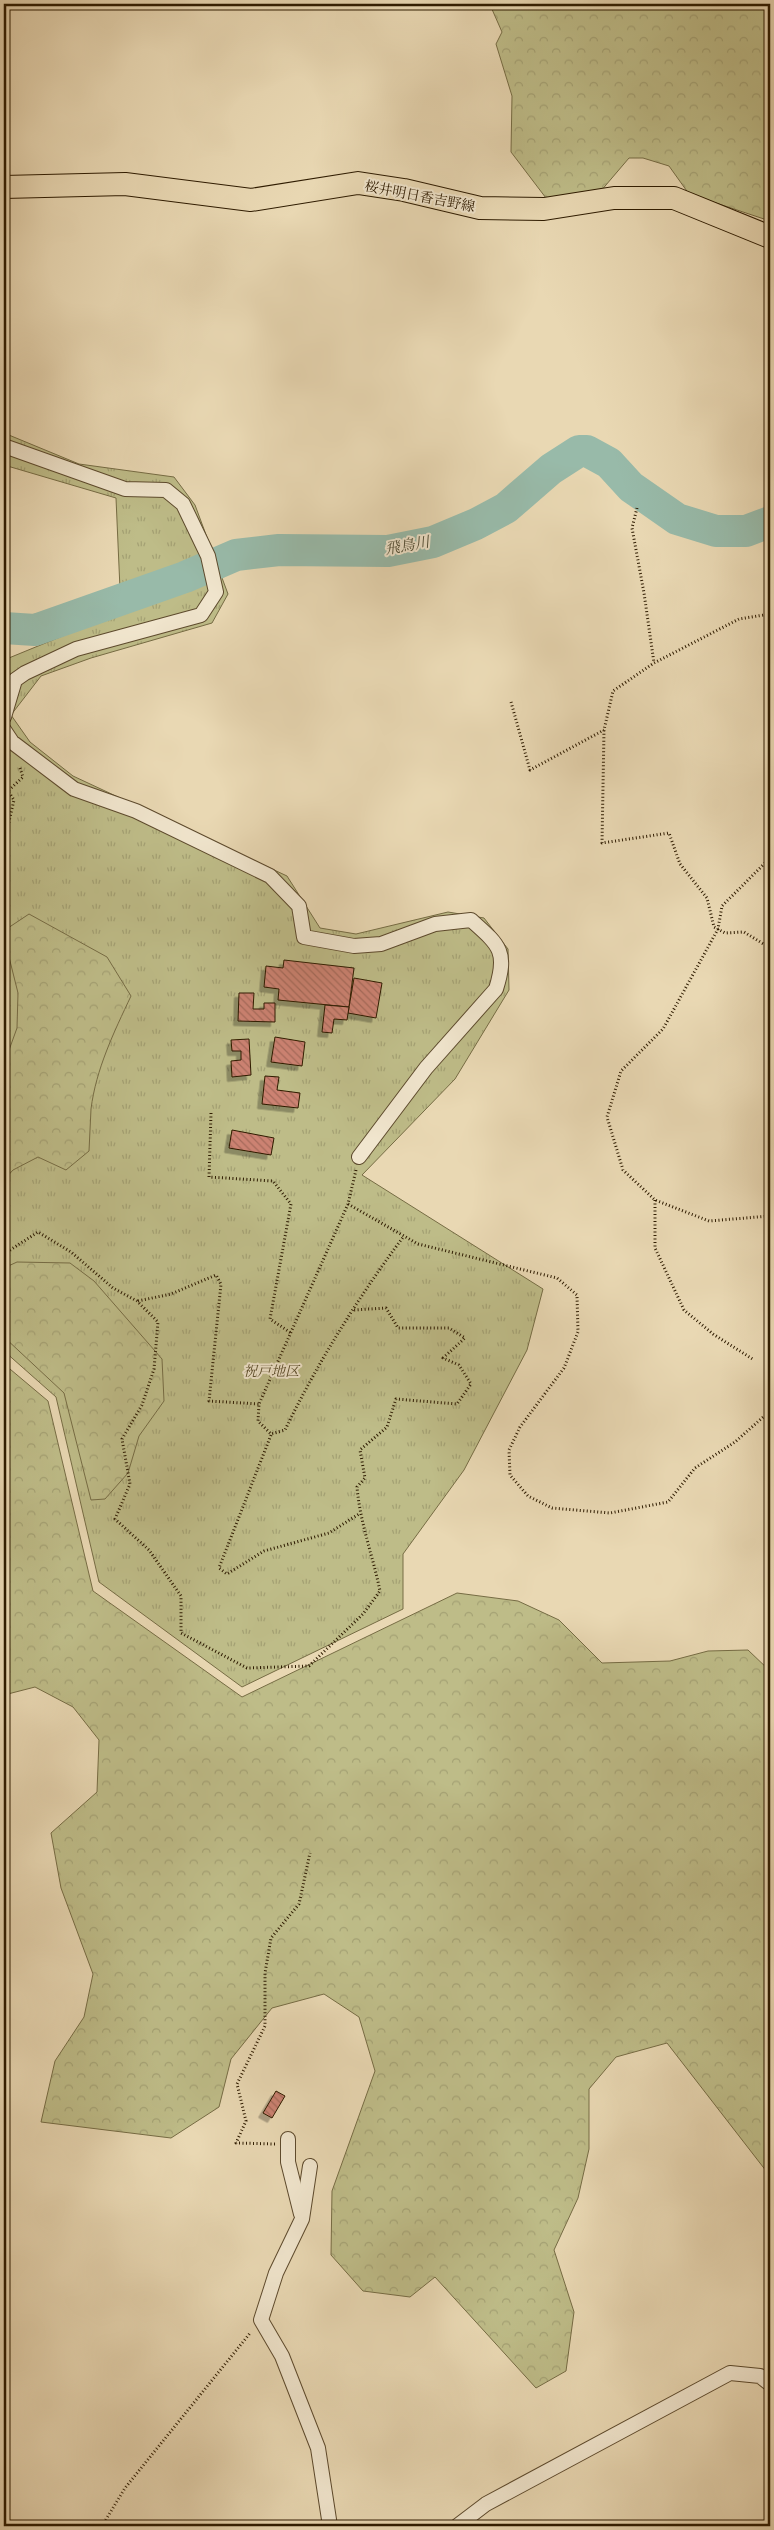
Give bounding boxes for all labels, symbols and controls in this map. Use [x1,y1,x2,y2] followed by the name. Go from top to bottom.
[363,176,477,216] street label: 桜井明日香吉野線
[383,531,433,558] water label: 飛鳥川
[243,1362,301,1380] park label: 祝戸地区

